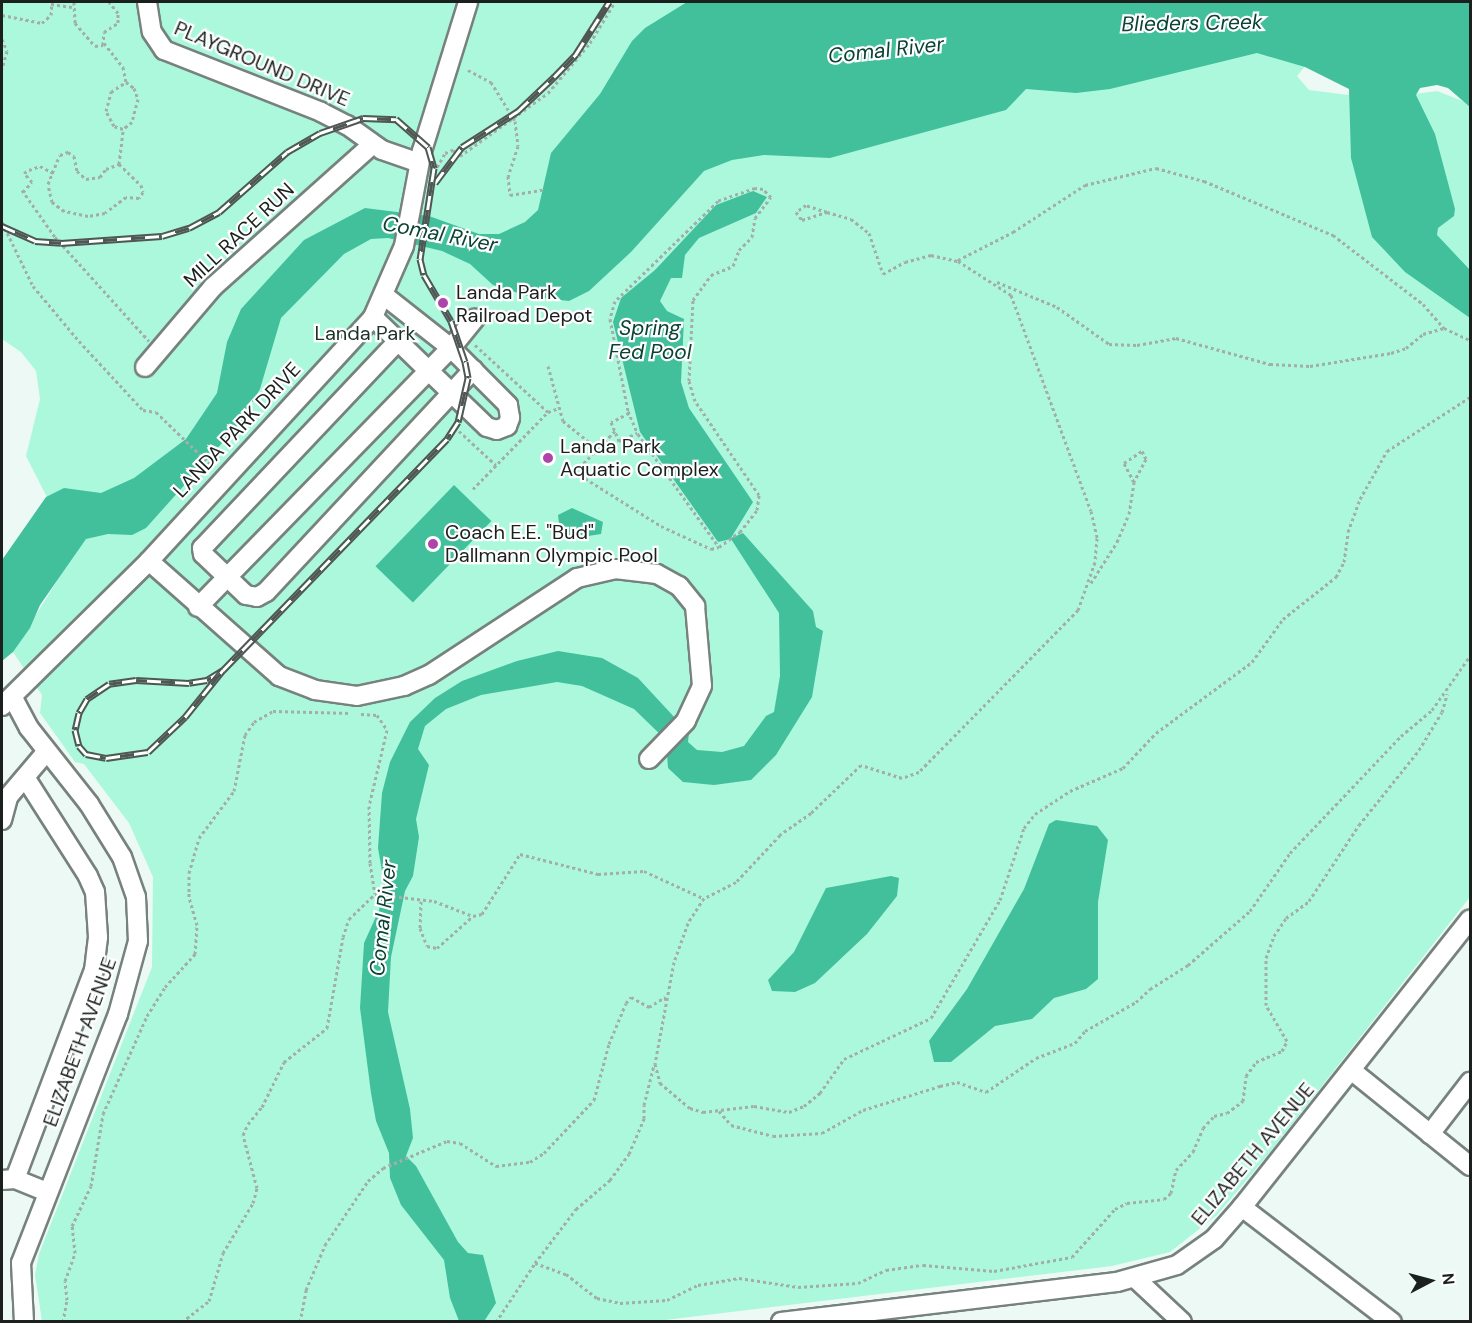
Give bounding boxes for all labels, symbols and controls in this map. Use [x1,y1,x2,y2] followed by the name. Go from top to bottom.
[1121,9,1263,37] water label: Blieders Creek
[171,16,353,112] street label: PLAYGROUND DRIVE
[827,31,945,69] water label: Comal River
[179,178,299,292] street label: MILL RACE RUN
[380,210,500,258] water label: Comal River
[456,280,592,327] place label: Landa Park Railroad Depot
[434,294,452,312] marker: Landa Park Railroad Depot
[608,315,692,365] water label: Spring Fed Pool
[314,321,416,345] park label: Landa Park
[168,357,306,503] street label: LANDA PARK DRIVE
[560,434,719,481] place label: Landa Park Aquatic Complex
[541,451,555,465] marker: Landa Park Aquatic Complex
[445,520,658,567] place label: Coach E.E. "Bud" Dallmann Olympic Pool
[426,537,440,551] marker: Coach E.E. "Bud" Dallmann Olympic Pool
[364,859,402,977] water label: Comal River
[38,954,122,1130] street label: ELIZABETH AVENUE
[1186,1078,1320,1230] street label: ELIZABETH AVENUE
[1400,1251,1460,1311] north arrow
[1437,1272,1459,1286] text: N

